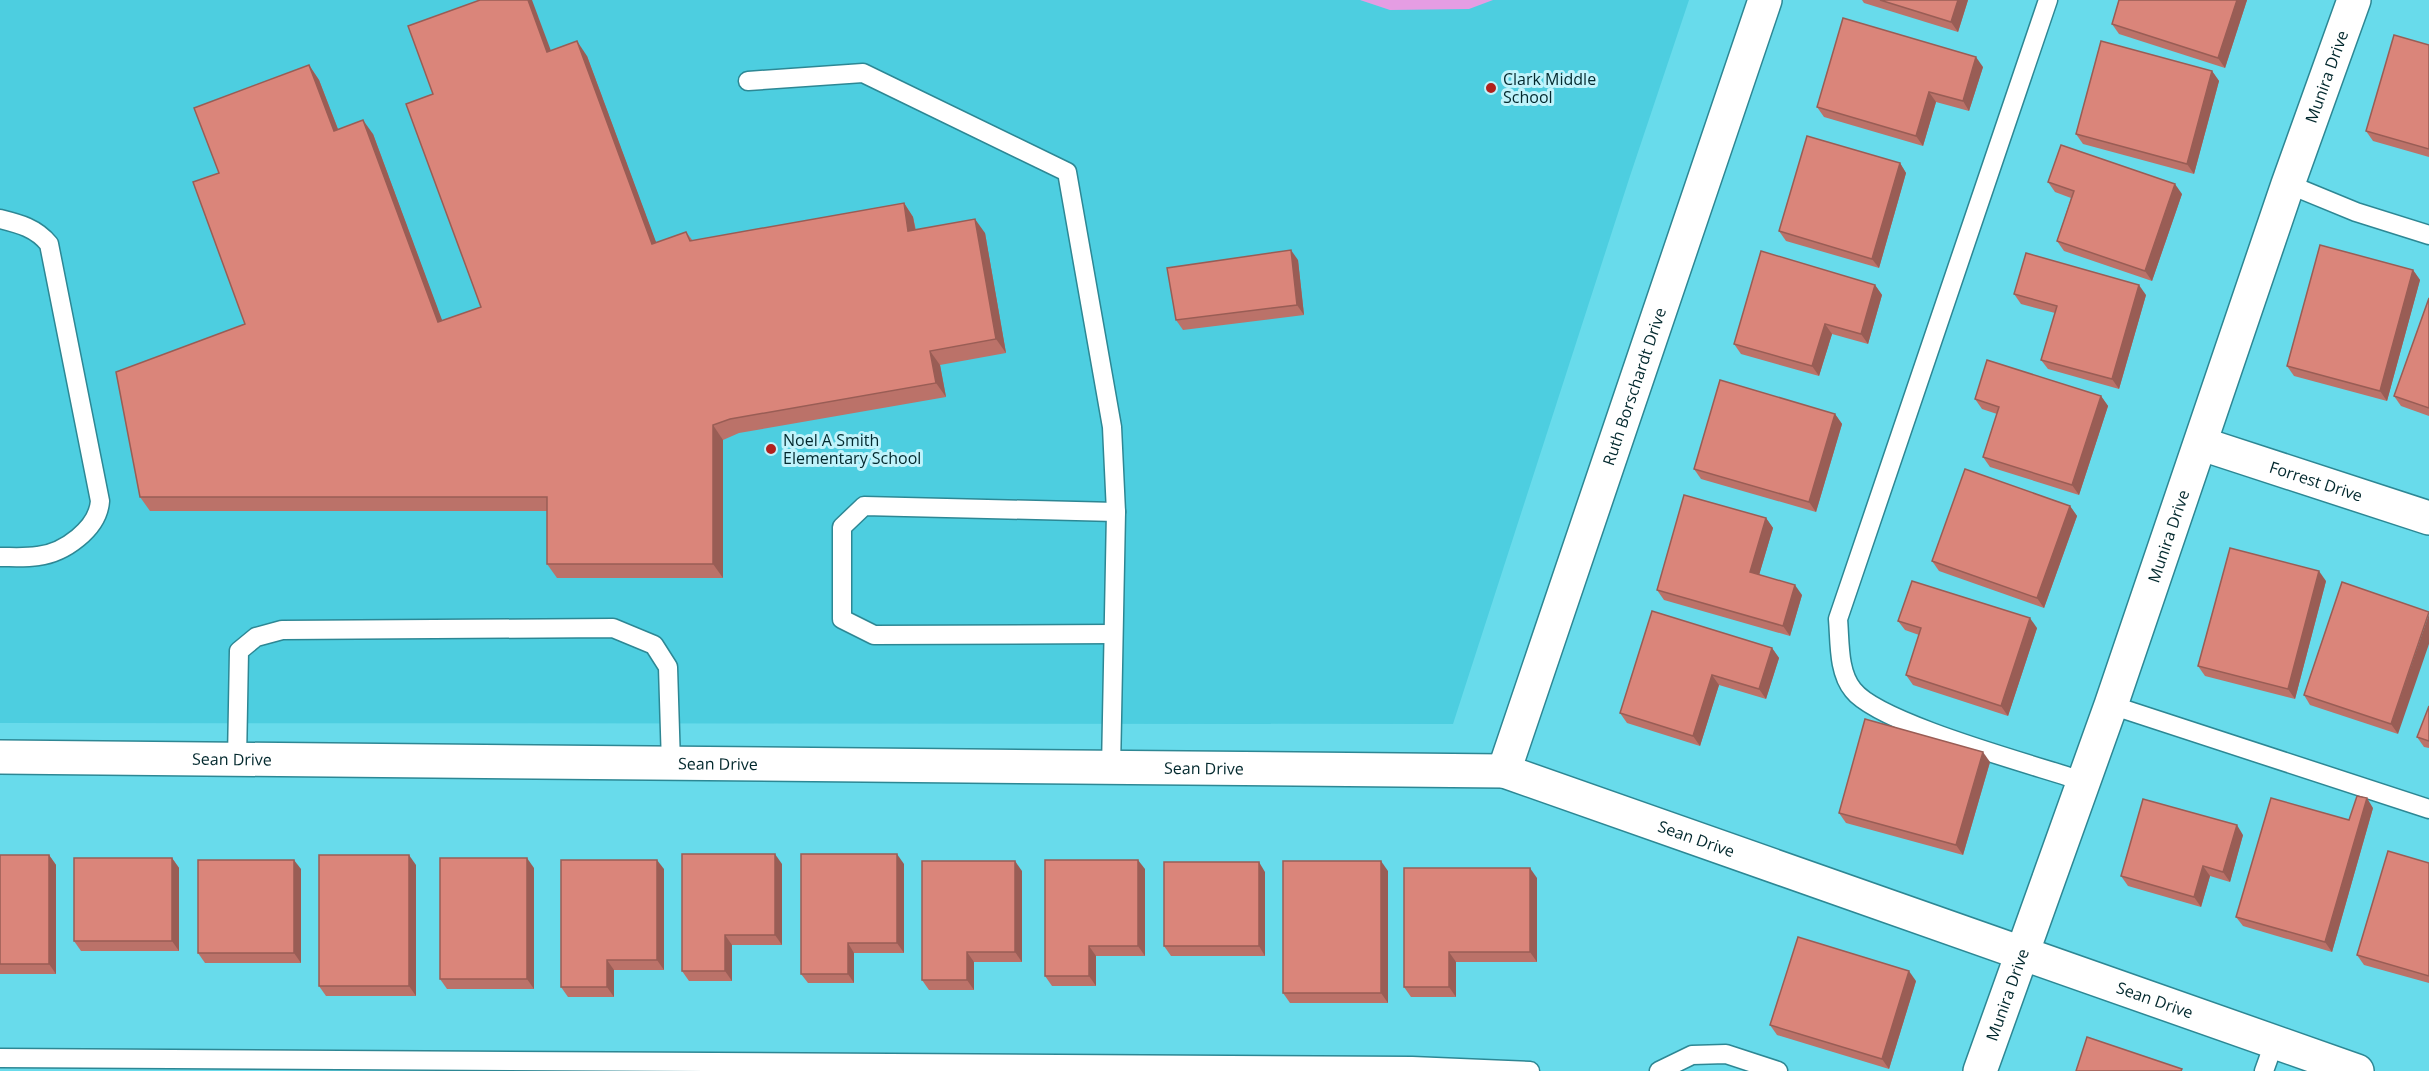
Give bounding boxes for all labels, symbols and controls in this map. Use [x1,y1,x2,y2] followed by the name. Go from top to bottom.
[2300,27,2353,126] street label: Munira Drive
[1503,68,1596,108] place label: Clark Middle School
[1484,81,1498,95] marker: Clark Middle School
[1597,305,1671,468] street label: Ruth Borschardt Drive
[783,429,921,469] place label: Noel A Smith Elementary School
[764,442,778,456] marker: Noel A Smith Elementary School
[2267,456,2365,507] street label: Forrest Drive
[2142,487,2194,586] street label: Munira Drive
[192,748,272,771] street label: Sean Drive
[678,752,758,775] street label: Sean Drive
[1164,757,1244,780] street label: Sean Drive
[1655,815,1738,862] street label: Sean Drive
[1981,945,2034,1044] street label: Munira Drive
[2114,976,2196,1024] street label: Sean Drive

